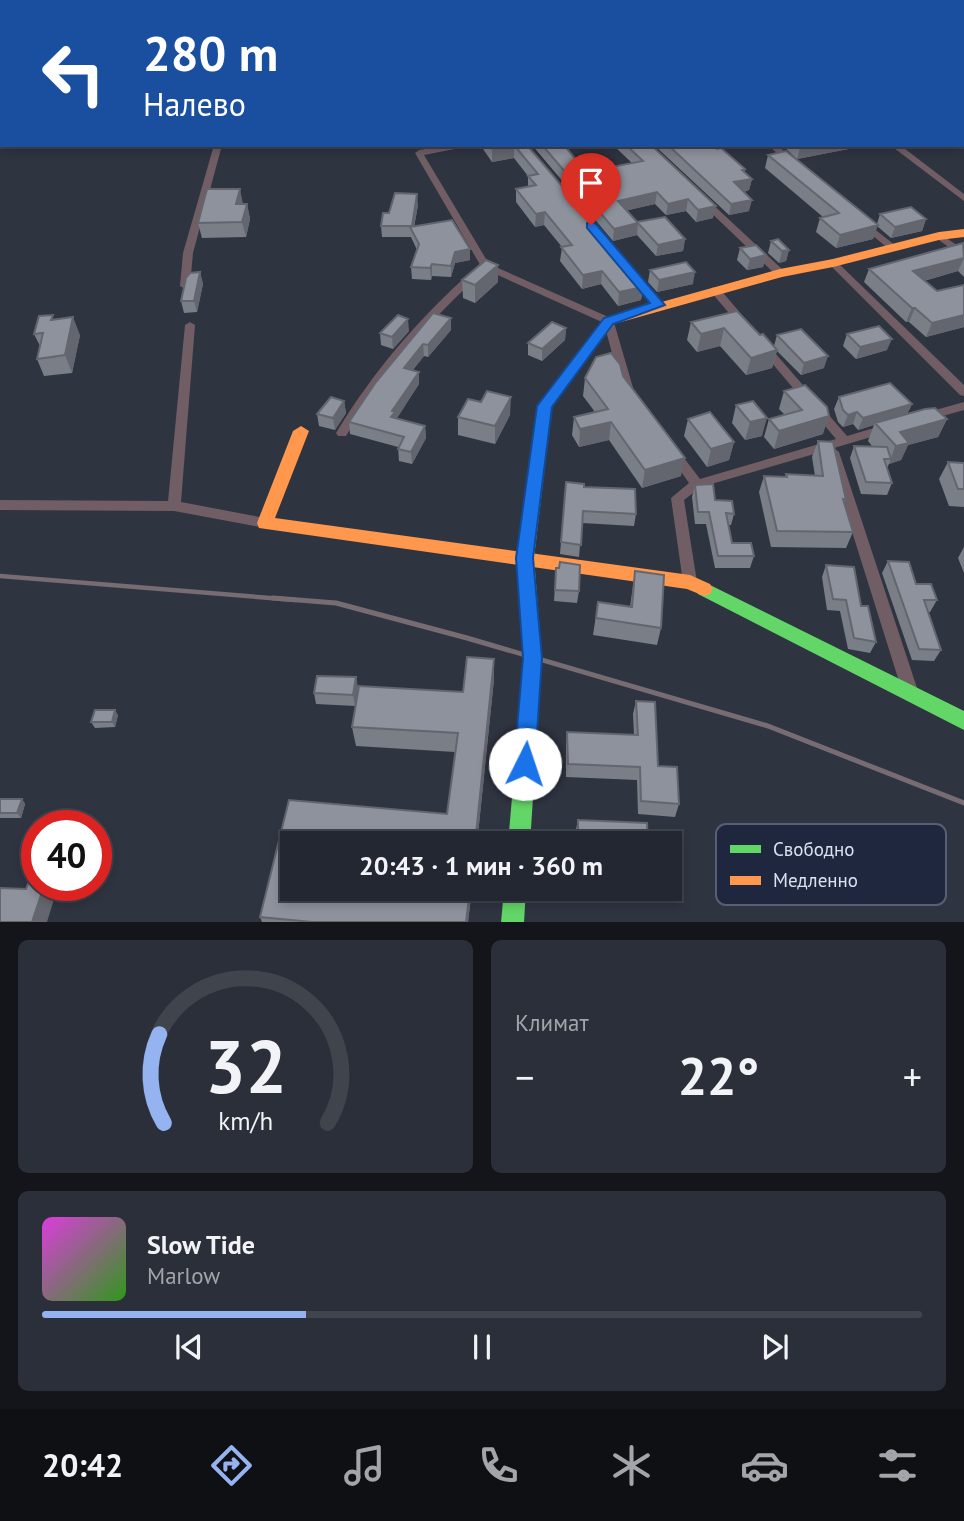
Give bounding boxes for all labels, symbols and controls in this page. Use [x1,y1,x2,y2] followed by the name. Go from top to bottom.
[143,21,278,85] text: 280 m
[28,28,119,119] icon: left
[143,83,246,125] text: Налево
[561,153,621,225] pin
[572,164,610,202] icon: arrive
[488,727,562,801] position arrow
[21,810,112,901] speed limit sign: 40
[716,824,946,905] legend
[773,837,855,861] text: Свободно
[359,849,603,882] text: 20:43 · 1 мин · 360 m
[773,868,858,892] text: Медленно
[515,1008,589,1037] text: Климат
[204,1019,287,1113] text: 32
[678,1042,759,1109] text: 22°
[515,1052,534,1101] text: −
[903,1052,922,1101] text: +
[218,1104,273,1136] text: km/h
[147,1228,255,1261] text: Slow Tide
[147,1261,220,1290] text: Marlow
[170,1328,208,1366] icon: previous
[463,1328,501,1366] icon: pause
[756,1328,794,1366] icon: next
[207,1441,256,1490] icon: directions
[340,1441,389,1490] icon: music
[474,1441,523,1490] icon: phone
[607,1441,656,1490] icon: climate
[740,1441,789,1490] icon: car
[873,1441,922,1490] icon: filters
[42,1444,123,1486] text: 20:42

